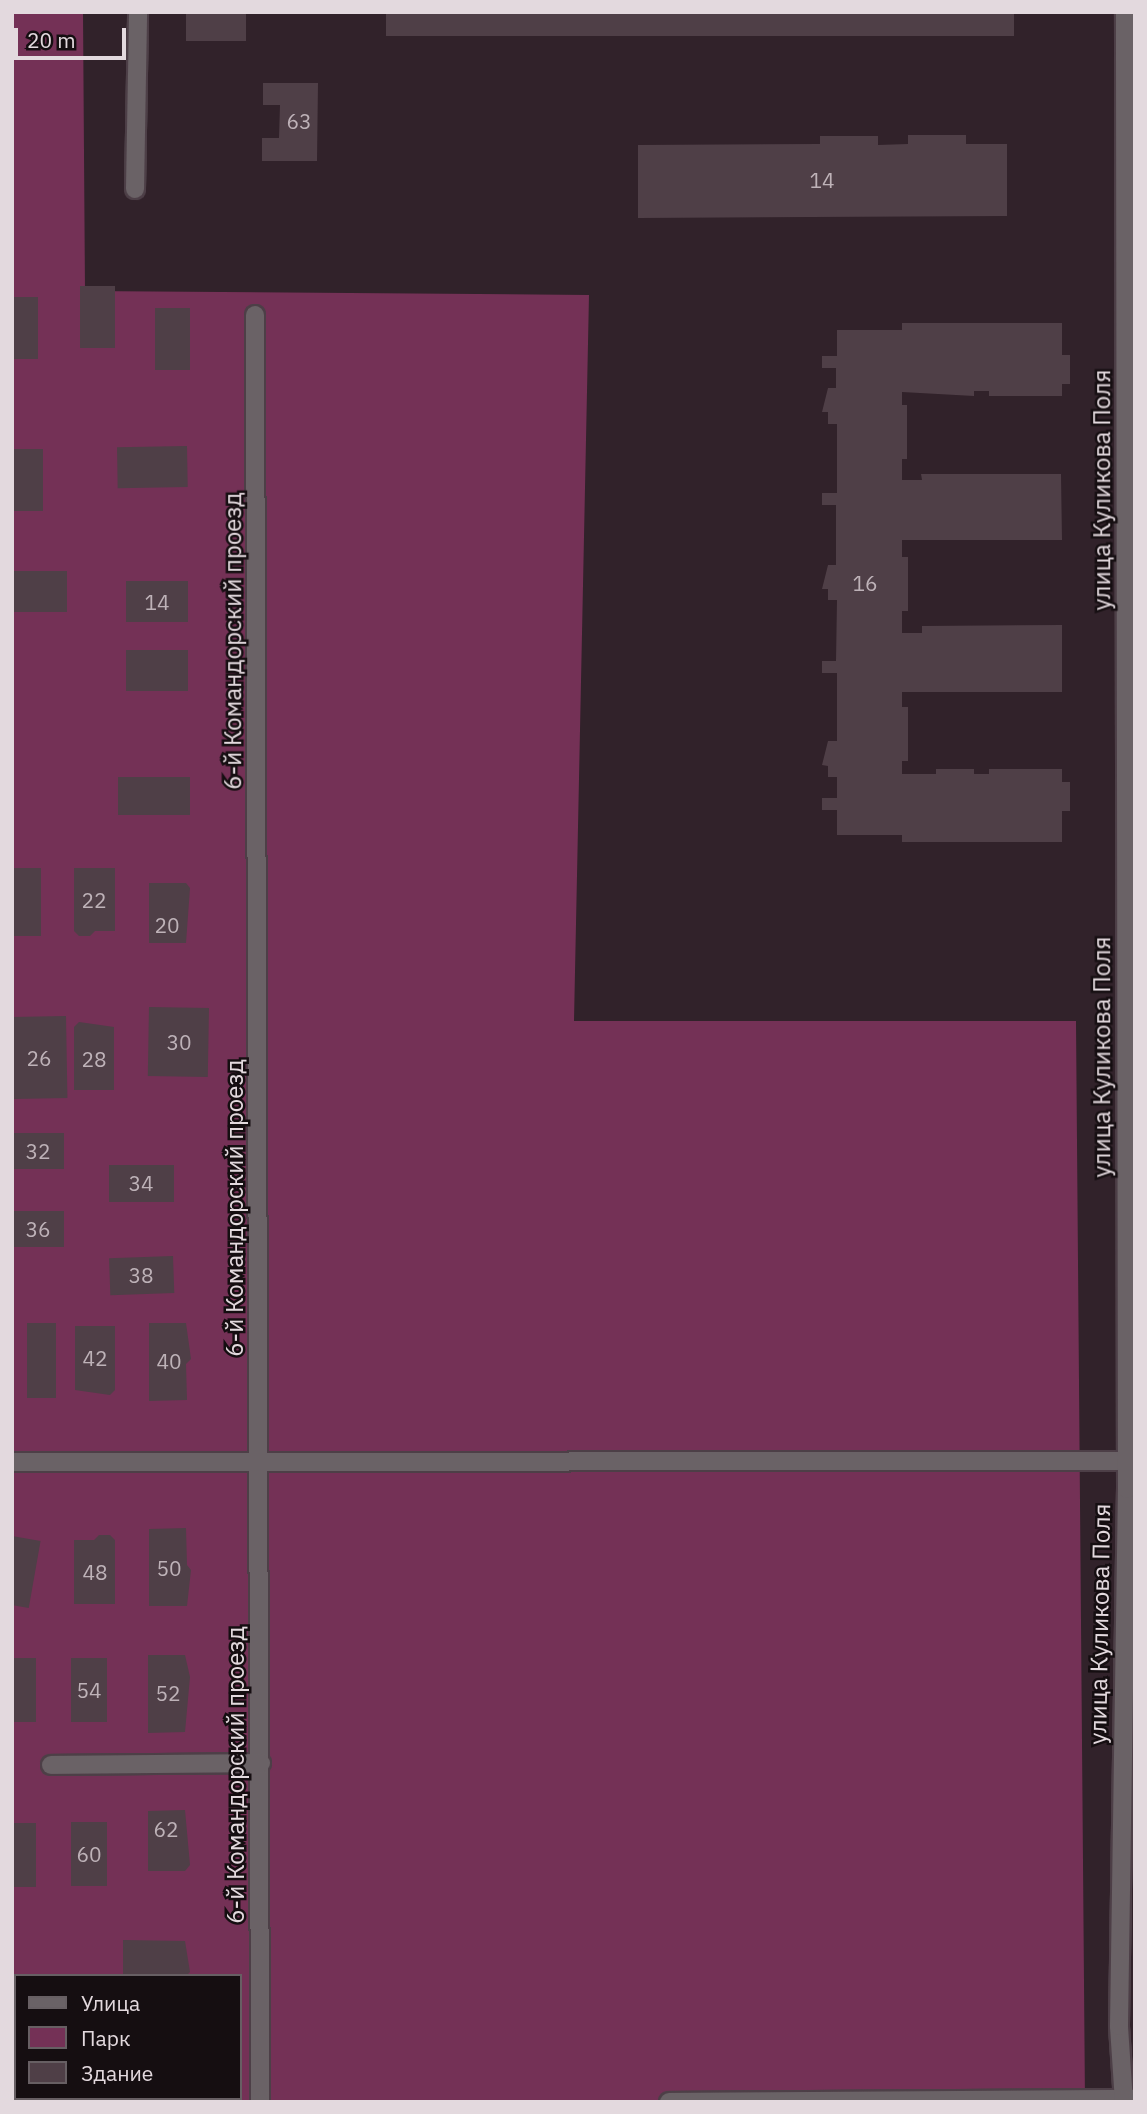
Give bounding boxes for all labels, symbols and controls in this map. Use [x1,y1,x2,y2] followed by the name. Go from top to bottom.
[18,14,130,58] scale bar
[27,26,76,54] text: 20 m
[286,108,312,134] house number: 63
[809,167,835,193] house number: 14
[1088,369,1116,611] street label: улица Куликова Поля
[219,492,247,790] street label: 6-й Командорский проезд
[852,570,878,596] house number: 16
[144,589,170,615] house number: 14
[81,887,107,913] house number: 22
[154,912,180,938] house number: 20
[1088,936,1116,1178] street label: улица Куликова Поля
[166,1029,192,1055] house number: 30
[26,1045,52,1071] house number: 26
[81,1046,107,1072] house number: 28
[221,1059,249,1357] street label: 6-й Командорский проезд
[25,1138,51,1164] house number: 32
[128,1170,154,1196] house number: 34
[25,1216,51,1242] house number: 36
[128,1262,154,1288] house number: 38
[82,1345,108,1371] house number: 42
[156,1348,182,1374] house number: 40
[1083,1503,1117,1745] street label: улица Куликова Поля
[156,1555,182,1581] house number: 50
[82,1559,108,1585] house number: 48
[222,1626,250,1924] street label: 6-й Командорский проезд
[76,1677,102,1703] house number: 54
[155,1680,181,1706] house number: 52
[153,1816,179,1842] house number: 62
[76,1841,102,1867] house number: 60
[14,1974,242,2100] legend
[81,1989,140,2017] text: Улица
[81,2024,131,2052] text: Парк
[81,2059,153,2087] text: Здание

